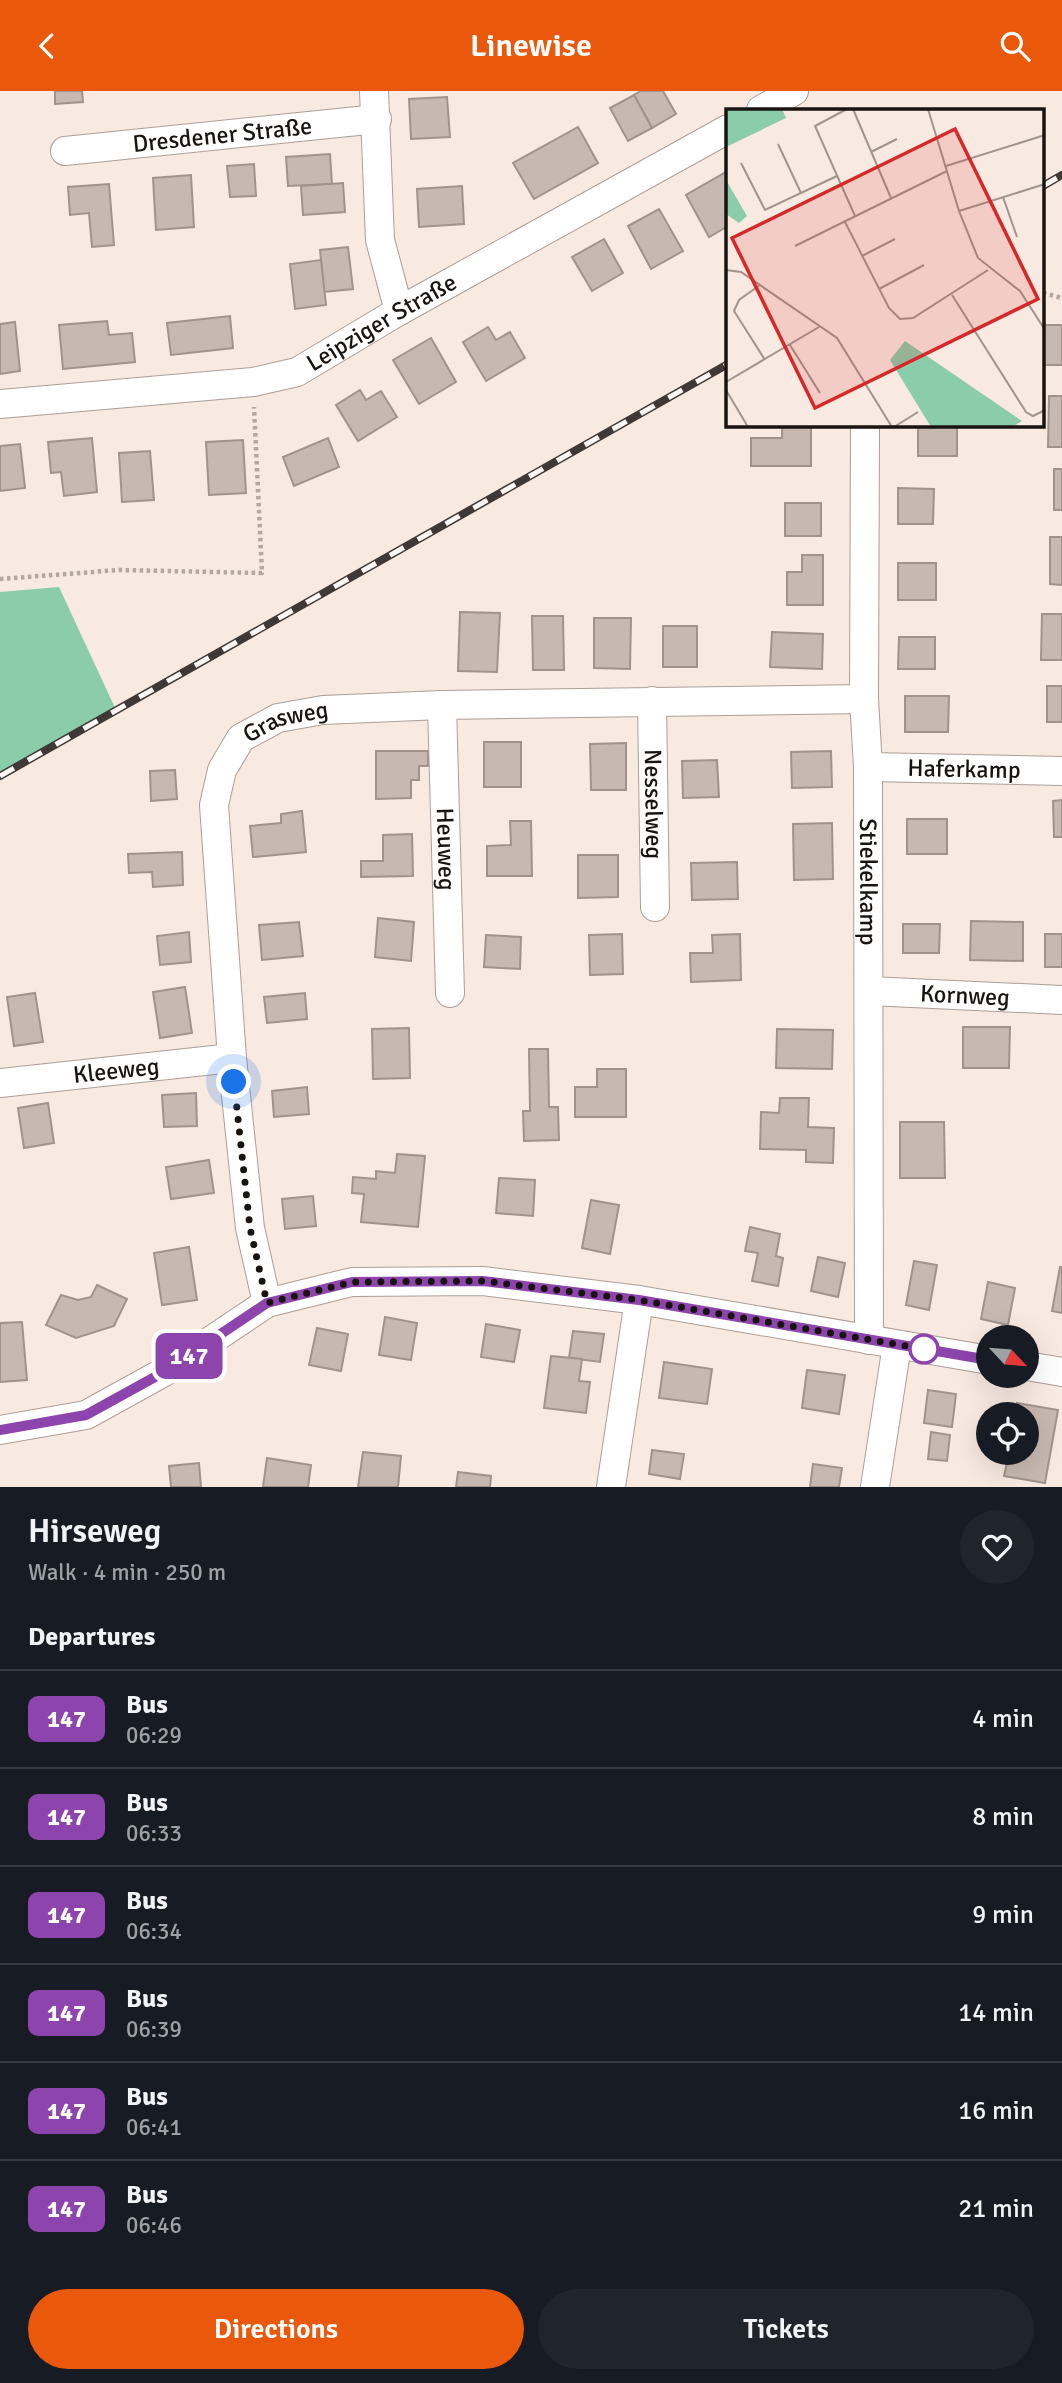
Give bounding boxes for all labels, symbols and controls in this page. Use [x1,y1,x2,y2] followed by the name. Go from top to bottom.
[470,26,592,65] text: Linewise
[28,27,66,65] icon: back
[996,27,1034,65] icon: search
[726,109,1044,427] inset map
[131,111,313,159] street label: Dresdener Straße
[301,267,462,378] street label: Leipziger Straße
[237,694,330,749] street label: Grasweg
[638,749,669,859] street label: Nesselweg
[907,753,1021,785] street label: Haferkamp
[430,807,462,891] street label: Heuweg
[853,818,883,946] street label: Stiekelkamp
[919,978,1010,1013] street label: Kornweg
[72,1051,161,1090] street label: Kleeweg
[216,1064,251,1099] your location
[976,1325,1040,1388] north arrow
[976,1325,1039,1465] map controls
[149,1333,229,1379] line badge: 147
[909,1334,939,1364] unlabelled marker
[170,1341,208,1371] text: 147
[976,1402,1039,1465] button: locate
[960,1510,1034,1584] button: heart
[28,1511,161,1552] text: Hirseweg
[28,1558,226,1587] text: Walk · 4 min · 250 m
[28,1621,155,1653] text: Departures
[126,1689,168,1721] text: Bus
[972,1703,1034,1735] text: 4 min
[47,1704,86,1734] text: 147
[126,1721,182,1750] text: 06:29
[126,1787,168,1819] text: Bus
[972,1801,1034,1833] text: 8 min
[47,1802,86,1832] text: 147
[126,1819,182,1848] text: 06:33
[126,1885,168,1917] text: Bus
[972,1899,1034,1931] text: 9 min
[47,1900,86,1930] text: 147
[126,1917,182,1946] text: 06:34
[126,1983,168,2015] text: Bus
[958,1997,1034,2029] text: 14 min
[47,1998,86,2028] text: 147
[126,2015,182,2044] text: 06:39
[126,2081,168,2113] text: Bus
[958,2095,1034,2127] text: 16 min
[47,2096,86,2126] text: 147
[126,2113,182,2142] text: 06:41
[126,2179,168,2211] text: Bus
[958,2193,1034,2225] text: 21 min
[47,2194,86,2224] text: 147
[126,2211,182,2240] text: 06:46
[28,2289,524,2369] button: Directions
[538,2289,1034,2369] button: Tickets

